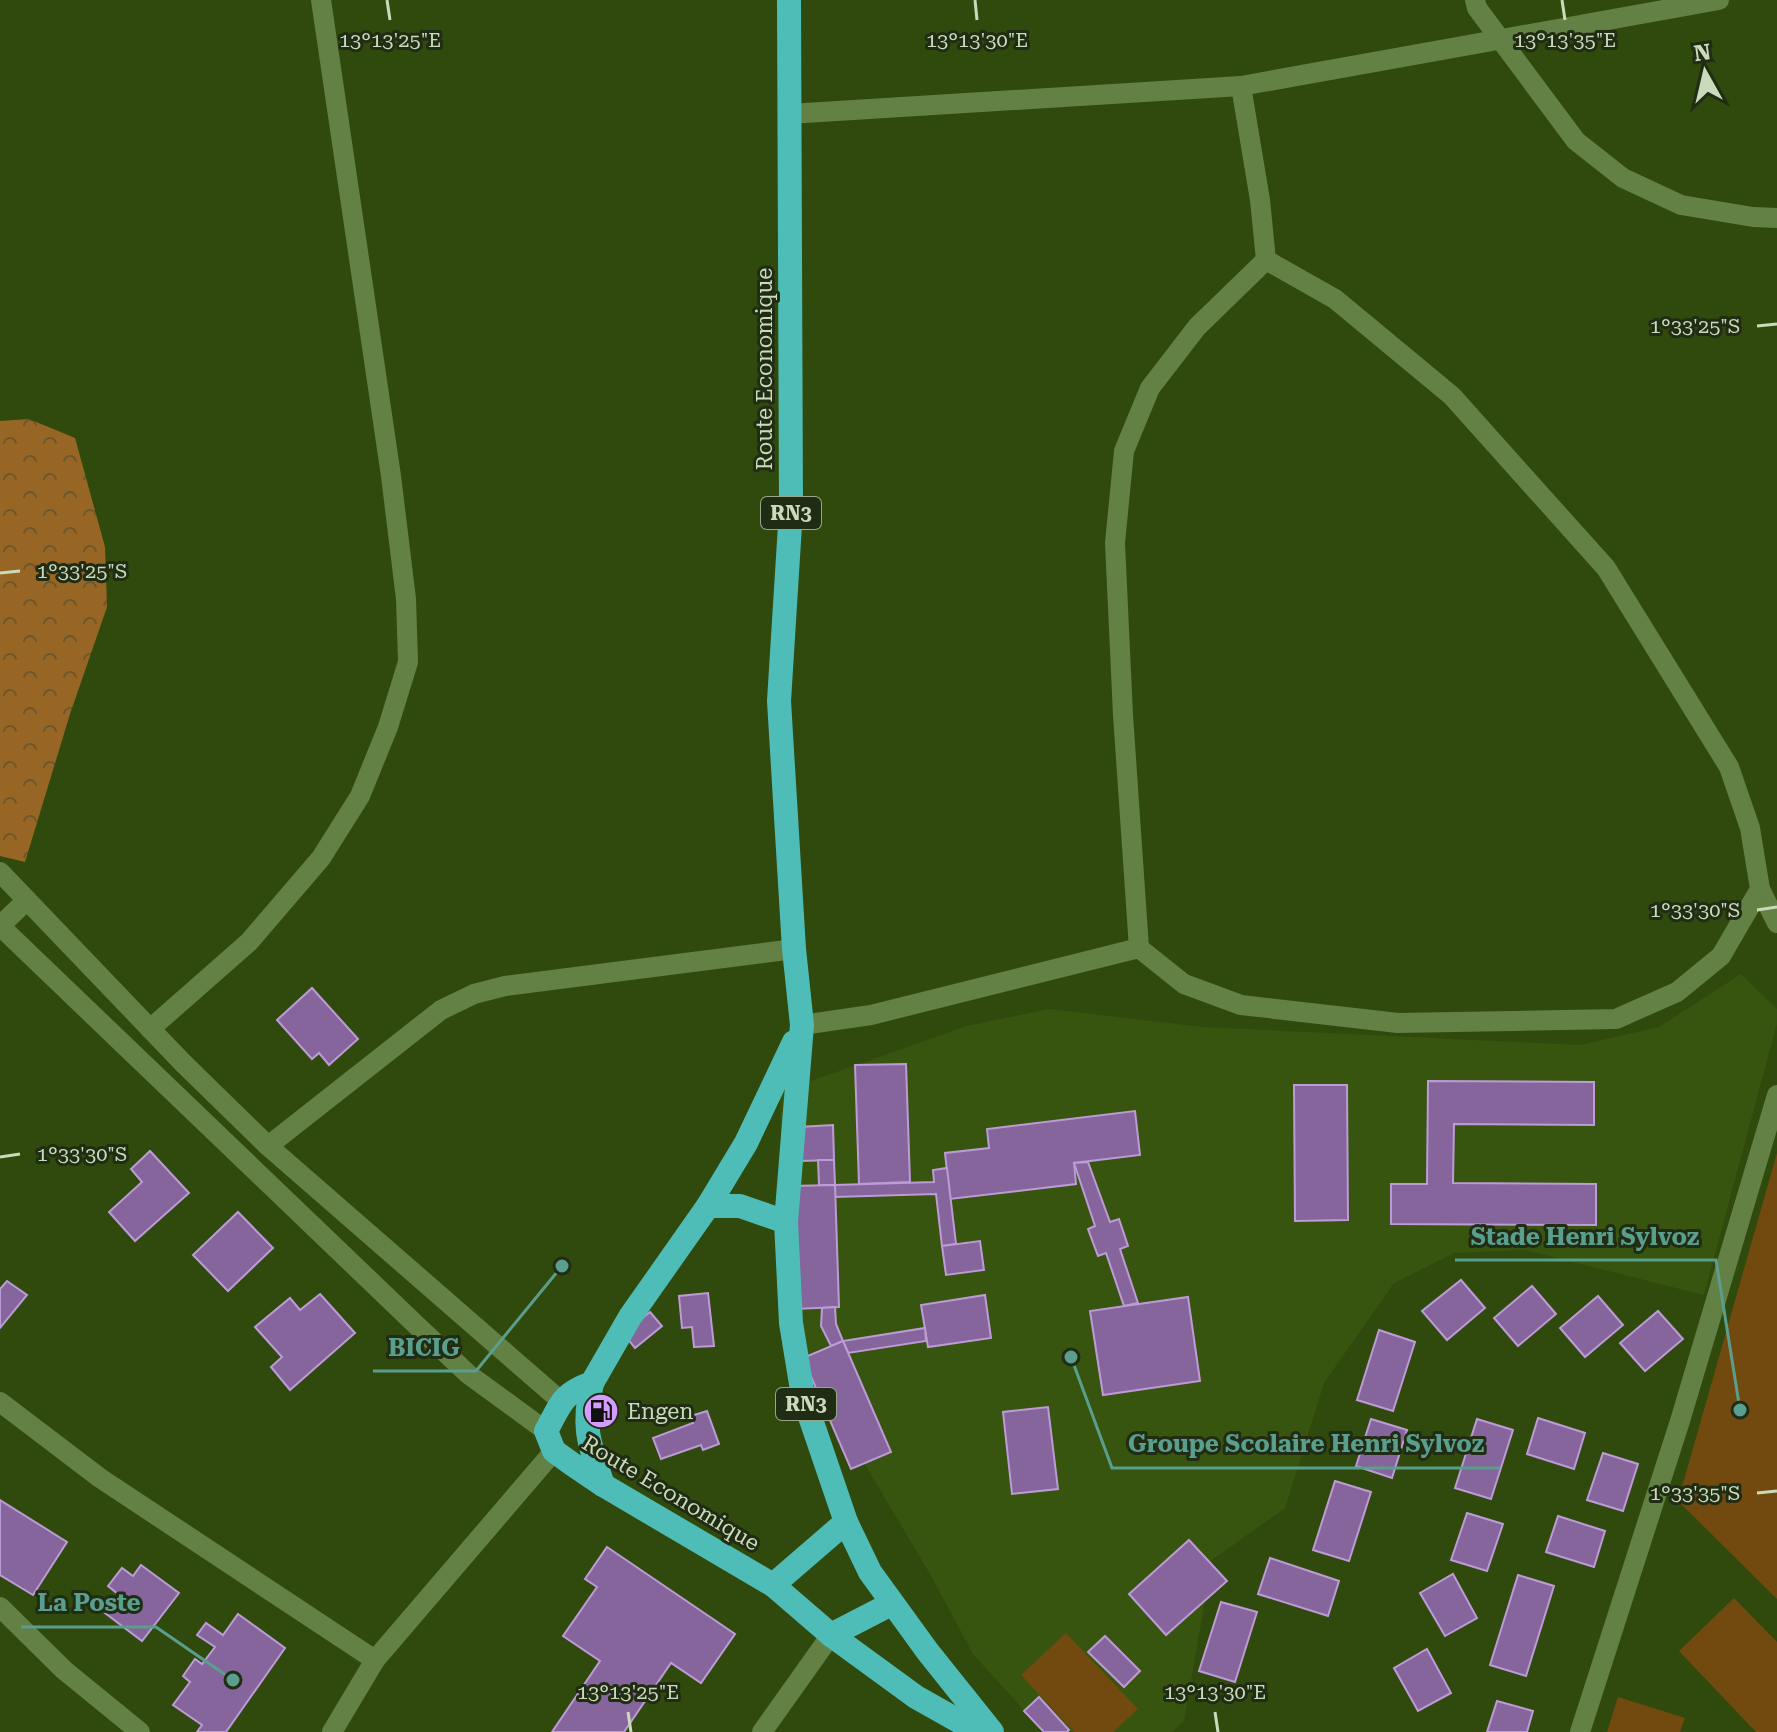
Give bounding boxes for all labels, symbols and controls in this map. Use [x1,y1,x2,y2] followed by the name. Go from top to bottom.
[339,28,441,52] text: 13°13'25"E
[926,28,1028,52] text: 13°13'30"E
[1514,28,1616,52] text: 13°13'35"E
[1665,32,1745,112] north arrow
[1692,39,1712,66] text: N
[752,268,777,470] street label: Route Economique
[1650,314,1740,338] text: 1°33'25"S
[761,497,821,529] road number: RN3
[37,559,127,583] text: 1°33'25"S
[1650,898,1740,922] text: 1°33'30"S
[37,1142,127,1166] text: 1°33'30"S
[1455,1212,1716,1260] callout: Stade Henri Sylvoz
[1471,1223,1699,1251] text: Stade Henri Sylvoz
[373,1323,476,1371] callout: BICIG
[388,1334,460,1362] text: BICIG
[776,1388,836,1420] road number: RN3
[582,1392,620,1430] fuel station icon: Engen
[627,1399,694,1424] place label: Engen
[1112,1420,1500,1468] callout: Groupe Scolaire Henri Sylvoz
[578,1430,764,1556] street label: Route Economique
[1128,1430,1484,1458] text: Groupe Scolaire Henri Sylvoz
[1650,1481,1740,1505] text: 1°33'35"S
[21,1579,156,1627] callout: La Poste
[38,1589,140,1617] text: La Poste
[577,1680,679,1704] text: 13°13'25"E
[1164,1680,1266,1704] text: 13°13'30"E

